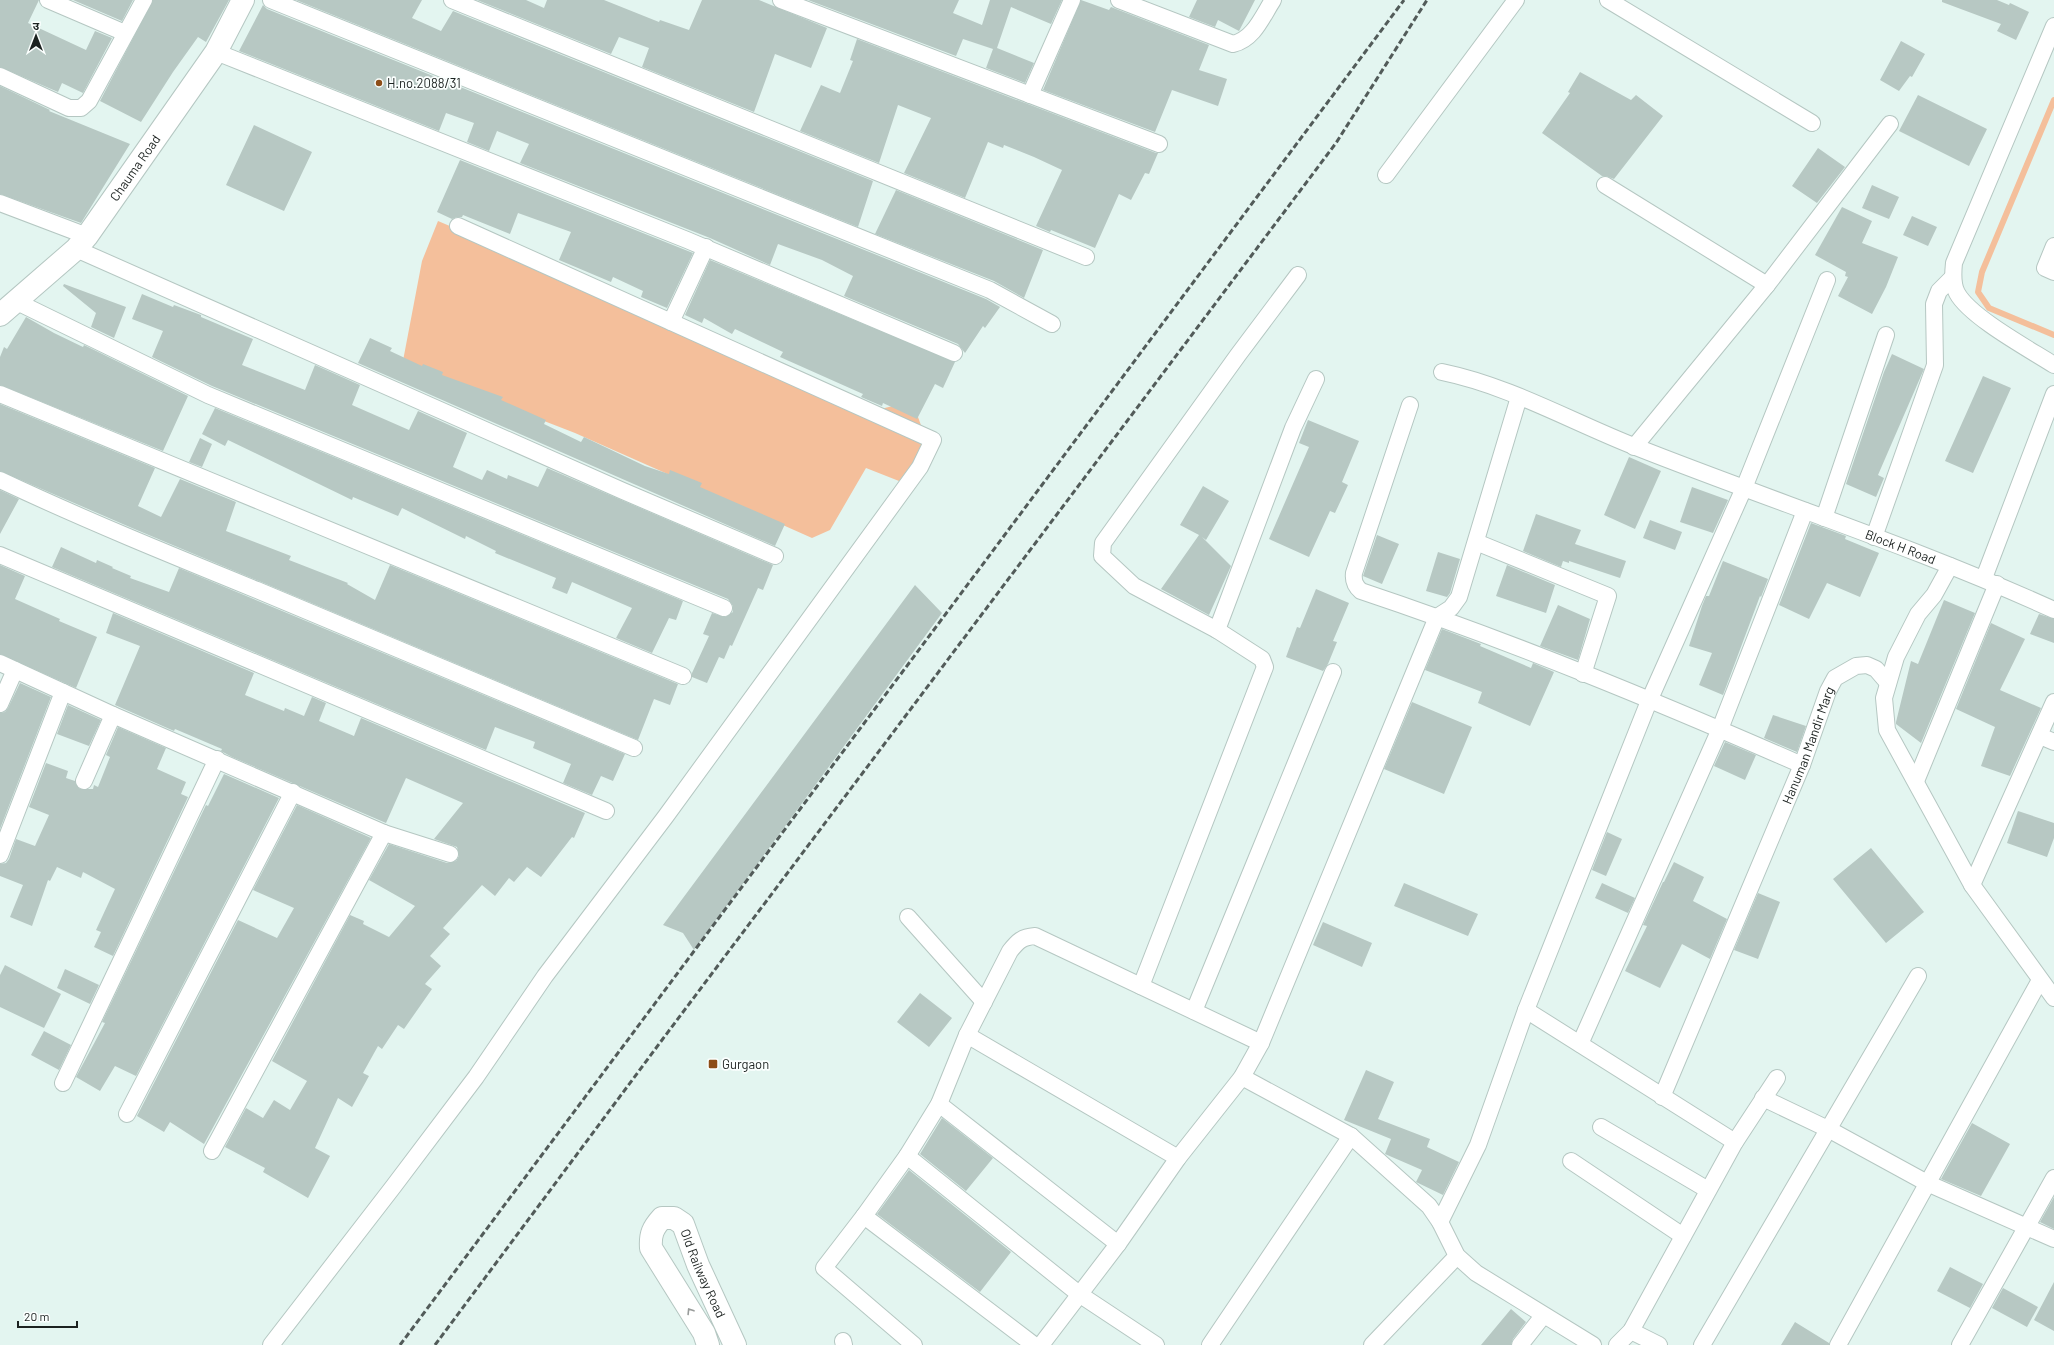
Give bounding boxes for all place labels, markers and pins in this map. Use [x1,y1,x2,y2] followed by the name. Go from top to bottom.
[387,75,461,91] place label: H.no.2088/31
[374,78,384,88] marker: H.no.2088/31
[722,1056,769,1072] place label: Gurgaon
[707,1058,719,1070] marker: Gurgaon

